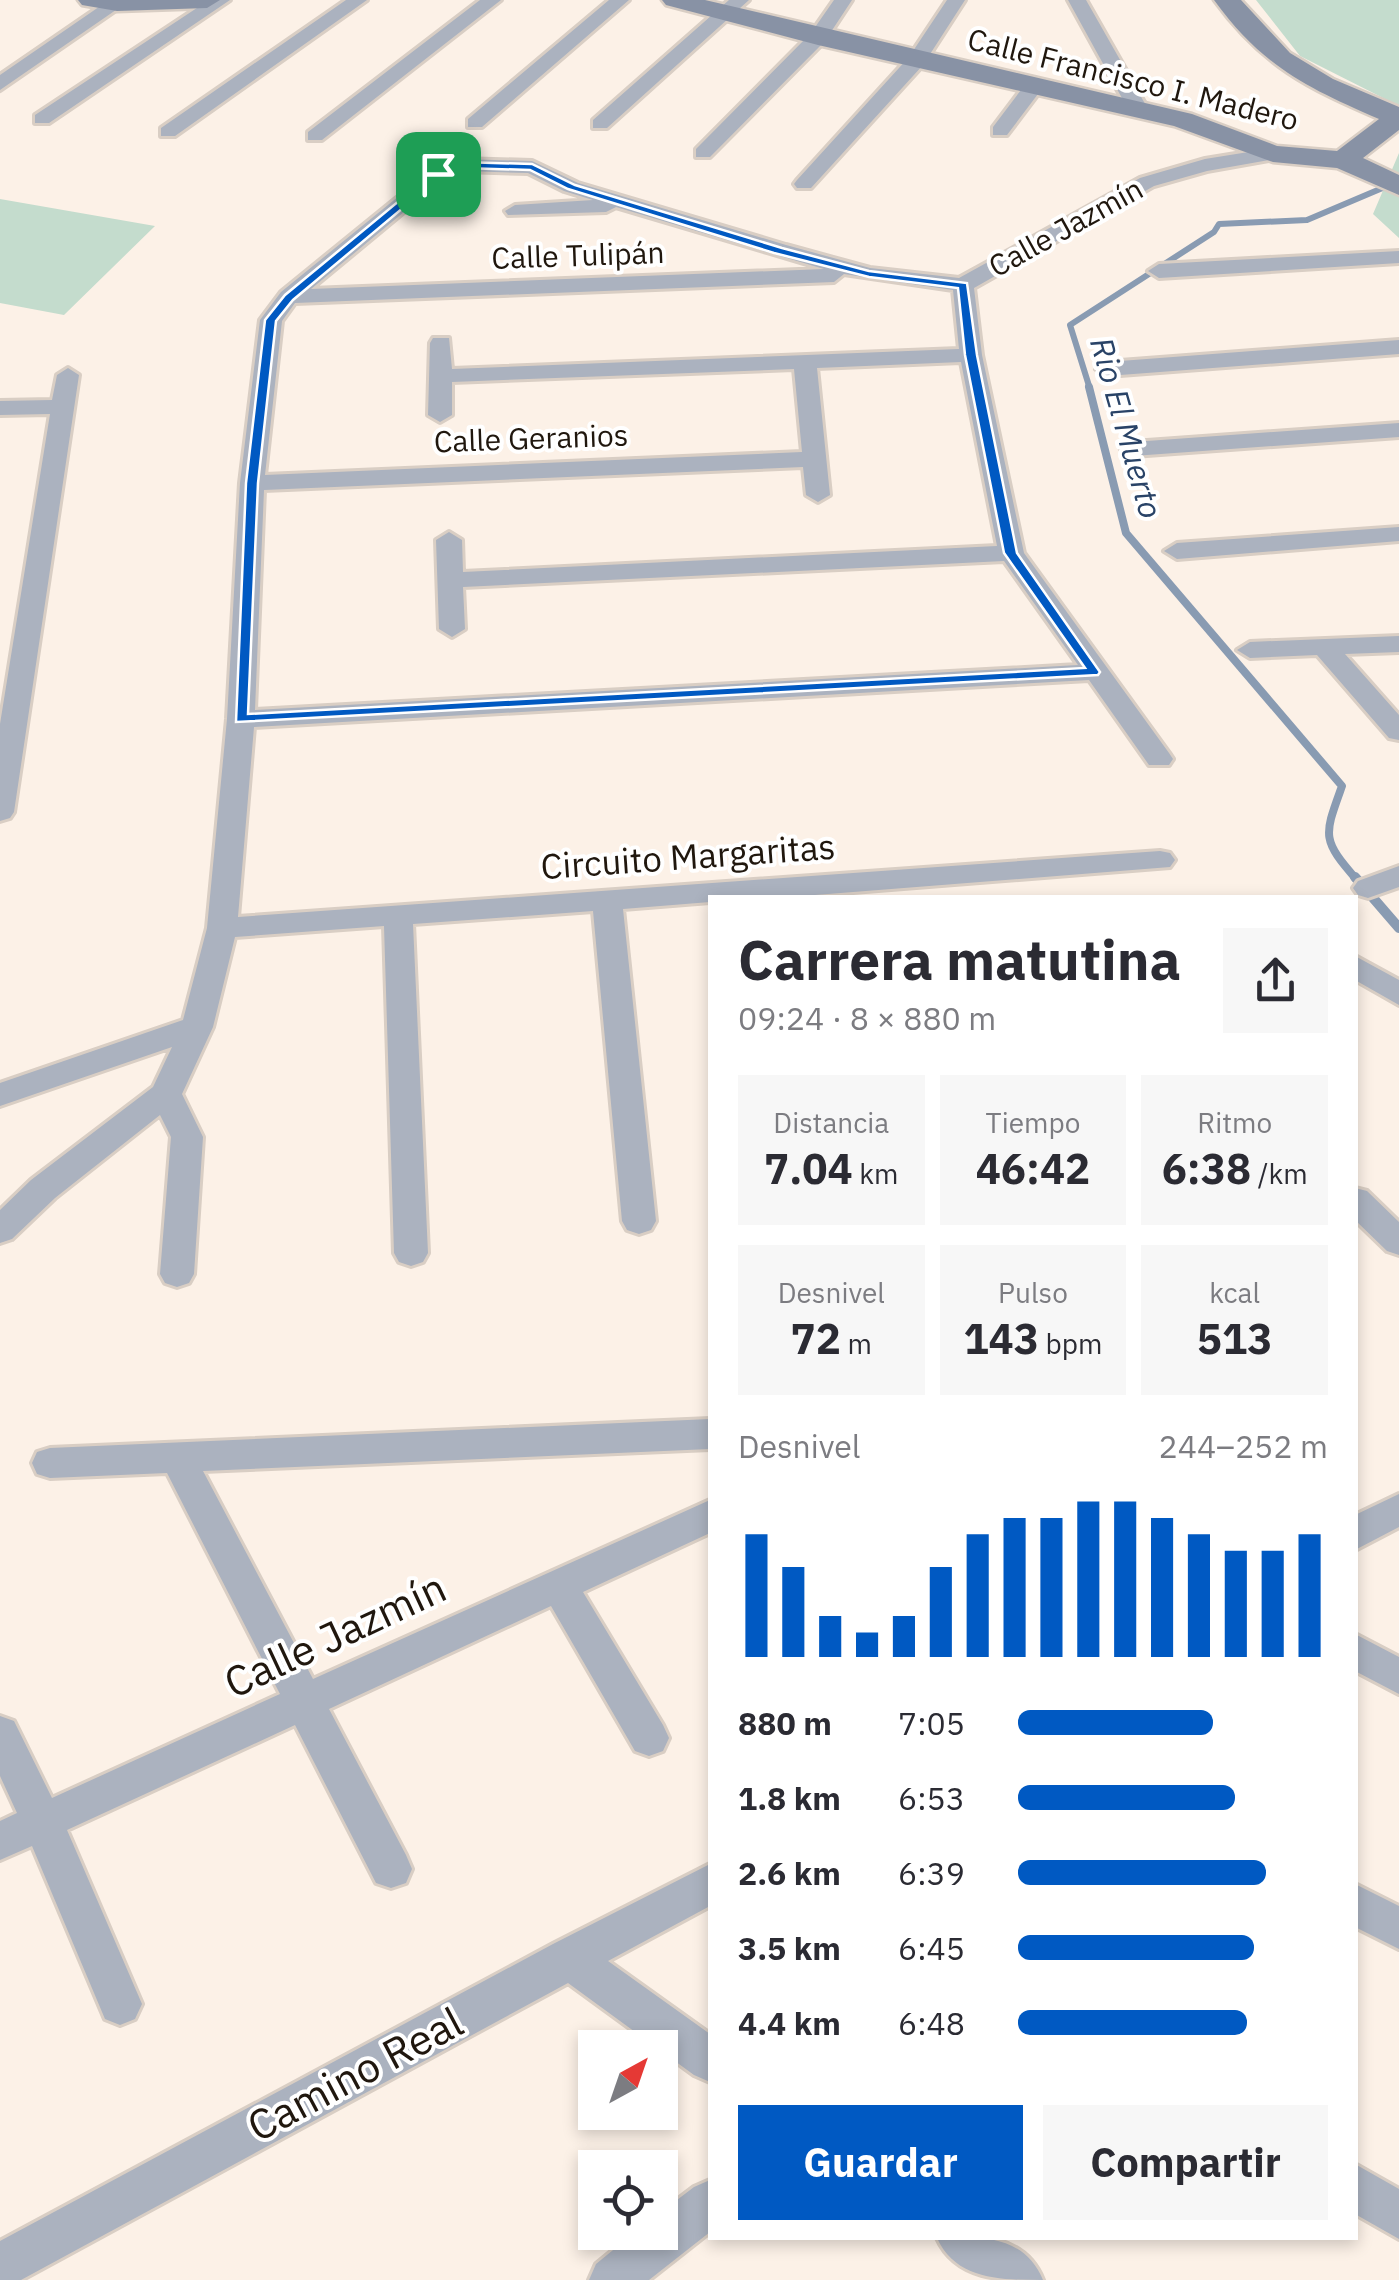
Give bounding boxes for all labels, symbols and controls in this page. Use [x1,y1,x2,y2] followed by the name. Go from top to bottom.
[964,19,1303,139] street label: Calle Francisco I. Madero
[396,132,481,217] pin
[411,147,466,202] icon: arrive
[981,168,1149,285] street label: Calle Jazmín
[491,232,665,277] street label: Calle Tulipán
[1081,332,1173,523] water label: Rio El Muerto
[433,415,629,460] street label: Calle Geranios
[539,823,837,889] street label: Circuito Margaritas
[738,924,1181,995] text: Carrera matutina
[1223,928,1328,1033] button: share
[738,997,996,1039] text: 09:24 · 8 × 880 m
[773,1104,889,1141] text: Distancia
[986,1104,1080,1141] text: Tiempo
[1197,1104,1272,1141] text: Ritmo
[764,1141,853,1196] text: 7.04
[976,1141,1090,1196] text: 46:42
[1162,1141,1251,1196] text: 6:38
[853,1155,899,1192] text: km
[1251,1155,1308,1192] text: /km
[778,1274,885,1311] text: Desnivel
[998,1274,1068,1311] text: Pulso
[1209,1274,1260,1311] text: kcal
[791,1311,841,1366] text: 72
[963,1311,1039,1366] text: 143
[1197,1311,1272,1366] text: 513
[841,1325,872,1362] text: m
[1039,1325,1103,1362] text: bpm
[738,1425,861,1467] text: Desnivel
[1158,1425,1328,1467] text: 244–252 m
[215,1559,454,1710] street label: Calle Jazmín
[738,1702,832,1744] text: 880 m
[898,1702,965,1744] text: 7:05
[738,1777,841,1819] text: 1.8 km
[898,1777,965,1819] text: 6:53
[738,1852,841,1894] text: 2.6 km
[898,1852,965,1894] text: 6:39
[738,1927,841,1969] text: 3.5 km
[898,1927,965,1969] text: 6:45
[238,1994,472,2153] street label: Camino Real
[738,2002,841,2044] text: 4.4 km
[898,2002,965,2044] text: 6:48
[578,2030,678,2130] north arrow
[578,2030,678,2250] map controls
[738,2105,1023,2220] button: Guardar
[1043,2105,1328,2220] button: Compartir
[578,2150,678,2250] button: locate

